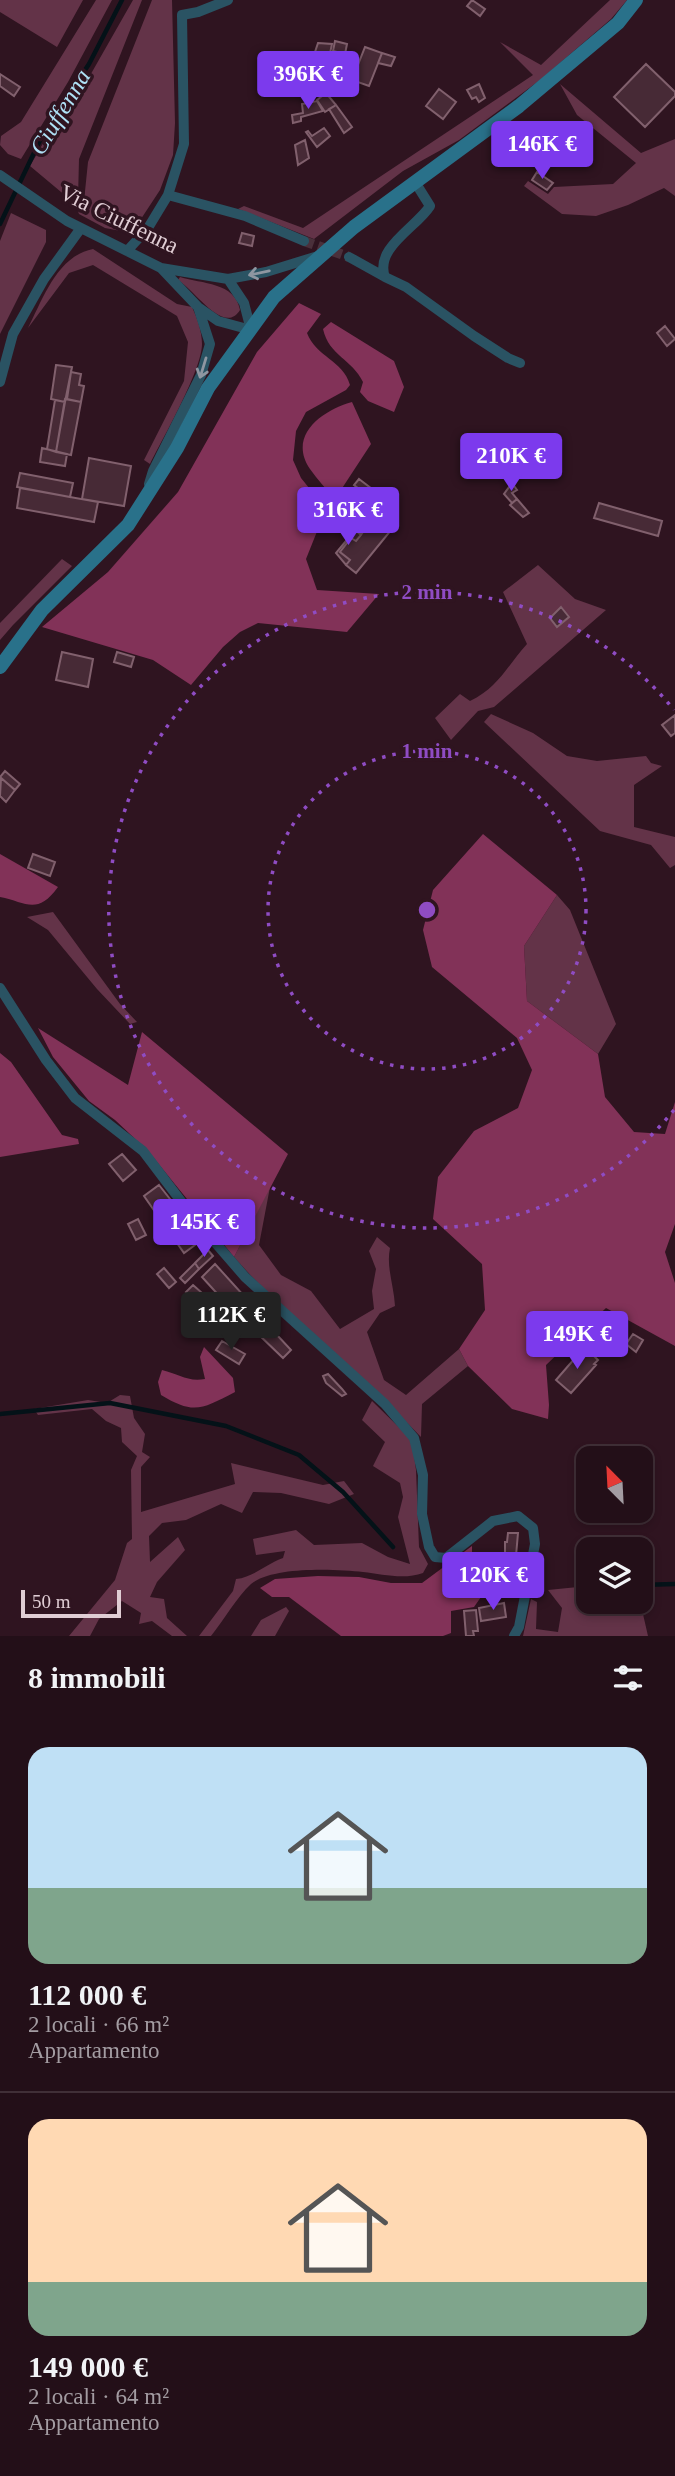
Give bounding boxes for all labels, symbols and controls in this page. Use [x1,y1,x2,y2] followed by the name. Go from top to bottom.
[251,52,365,111] pin: 396K €
[273,61,343,86] text: 396K €
[24,65,96,159] water label: Ciuffenna
[485,122,599,181] pin: 146K €
[507,131,577,156] text: 146K €
[55,179,183,259] street label: Via Ciuffenna
[248,266,271,280] one-way arrow
[195,357,208,379] one-way arrow
[454,434,568,493] pin: 210K €
[476,443,546,468] text: 210K €
[291,488,405,547] pin: 316K €
[313,497,383,522] text: 316K €
[402,580,453,604] text: 2 min
[402,739,453,763] text: 1 min
[415,898,439,922] centre of rings
[147,1200,261,1259] pin: 145K €
[169,1209,239,1234] text: 145K €
[174,1292,288,1352] pin: 112K €
[197,1302,265,1327] text: 112K €
[520,1312,634,1371] pin: 149K €
[542,1321,612,1346] text: 149K €
[576,1446,653,1522] north arrow
[576,1446,653,1614] map controls
[576,1537,653,1614] button: layers
[436,1552,550,1612] pin: 120K €
[458,1562,528,1587] text: 120K €
[21,1587,121,1619] scale bar
[32,1591,71,1612] text: 50 m
[609,1659,647,1697] icon: filters
[28,1661,166,1694] text: 8 immobili
[275,1793,401,1919] icon: home
[28,1978,146,2011] text: 112 000 €
[28,2012,169,2037] text: 2 locali · 66 m²
[28,2038,160,2063] text: Appartamento
[275,2165,401,2291] icon: home
[28,2350,148,2383] text: 149 000 €
[28,2384,169,2409] text: 2 locali · 64 m²
[28,2410,160,2435] text: Appartamento

